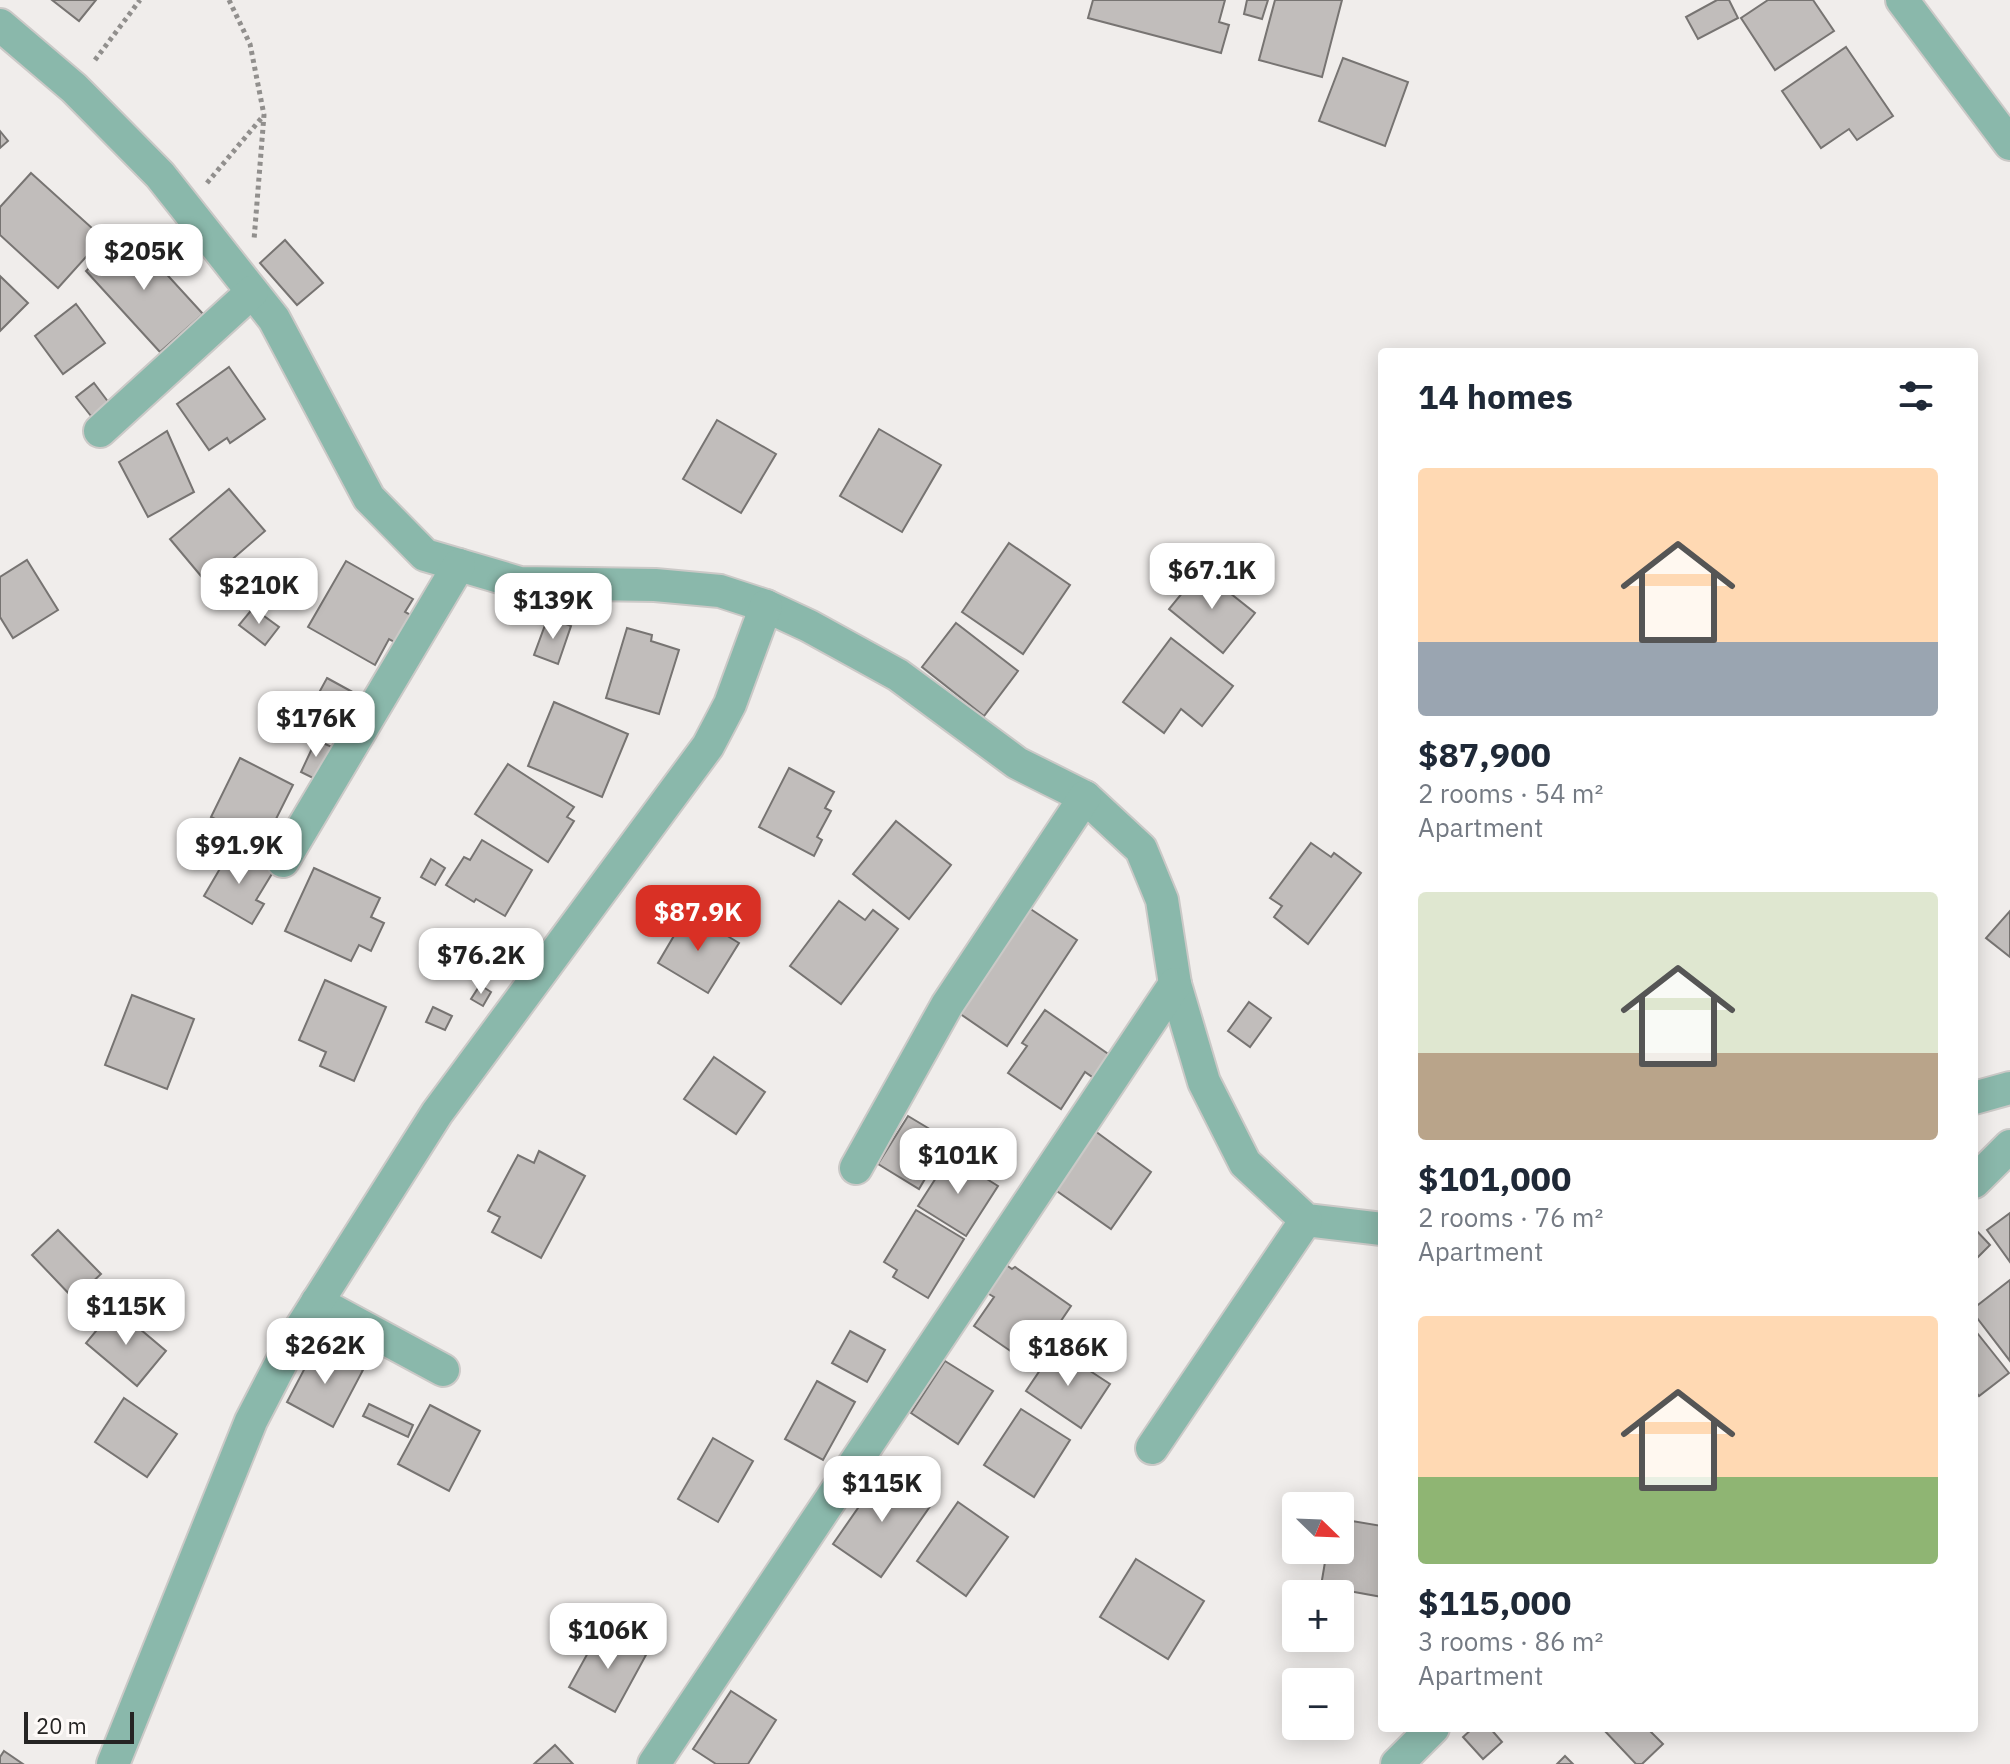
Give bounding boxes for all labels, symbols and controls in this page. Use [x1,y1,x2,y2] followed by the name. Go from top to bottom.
[88,224,200,292] pin: $205K
[104,233,184,267] text: $205K
[1418,374,1573,418] text: 14 homes
[1894,374,1938,418] icon: filters
[1606,520,1750,664] icon: home
[1147,543,1277,611] pin: $67.1K
[1168,552,1256,586] text: $67.1K
[203,558,315,626] pin: $210K
[219,567,299,601] text: $210K
[497,573,609,641] pin: $139K
[513,582,593,616] text: $139K
[260,691,372,759] pin: $176K
[276,700,356,734] text: $176K
[1418,732,1551,776] text: $87,900
[1418,776,1603,810] text: 2 rooms · 54 m²
[1418,810,1543,844] text: Apartment
[174,818,304,886] pin: $91.9K
[195,827,283,861] text: $91.9K
[633,885,763,953] pin: $87.9K
[654,894,742,928] text: $87.9K
[416,928,546,996] pin: $76.2K
[437,937,525,971] text: $76.2K
[1606,944,1750,1088] icon: home
[902,1128,1014,1196] pin: $101K
[918,1137,998,1171] text: $101K
[1418,1156,1571,1200] text: $101,000
[1418,1200,1603,1234] text: 2 rooms · 76 m²
[1418,1234,1543,1268] text: Apartment
[70,1279,182,1347] pin: $115K
[86,1288,166,1322] text: $115K
[269,1318,381,1386] pin: $262K
[1012,1320,1124,1388] pin: $186K
[285,1327,365,1361] text: $262K
[1028,1329,1108,1363] text: $186K
[1606,1368,1750,1512] icon: home
[826,1456,938,1524] pin: $115K
[842,1465,922,1499] text: $115K
[1282,1492,1354,1564] north arrow
[1282,1492,1354,1740] map controls
[1282,1580,1354,1652] button: +
[1418,1580,1571,1624] text: $115,000
[552,1603,664,1671] pin: $106K
[568,1612,648,1646] text: $106K
[1418,1624,1603,1658] text: 3 rooms · 86 m²
[1418,1658,1543,1692] text: Apartment
[1282,1668,1354,1740] button: −
[24,1708,134,1744] scale bar
[36,1711,87,1740] text: 20 m

